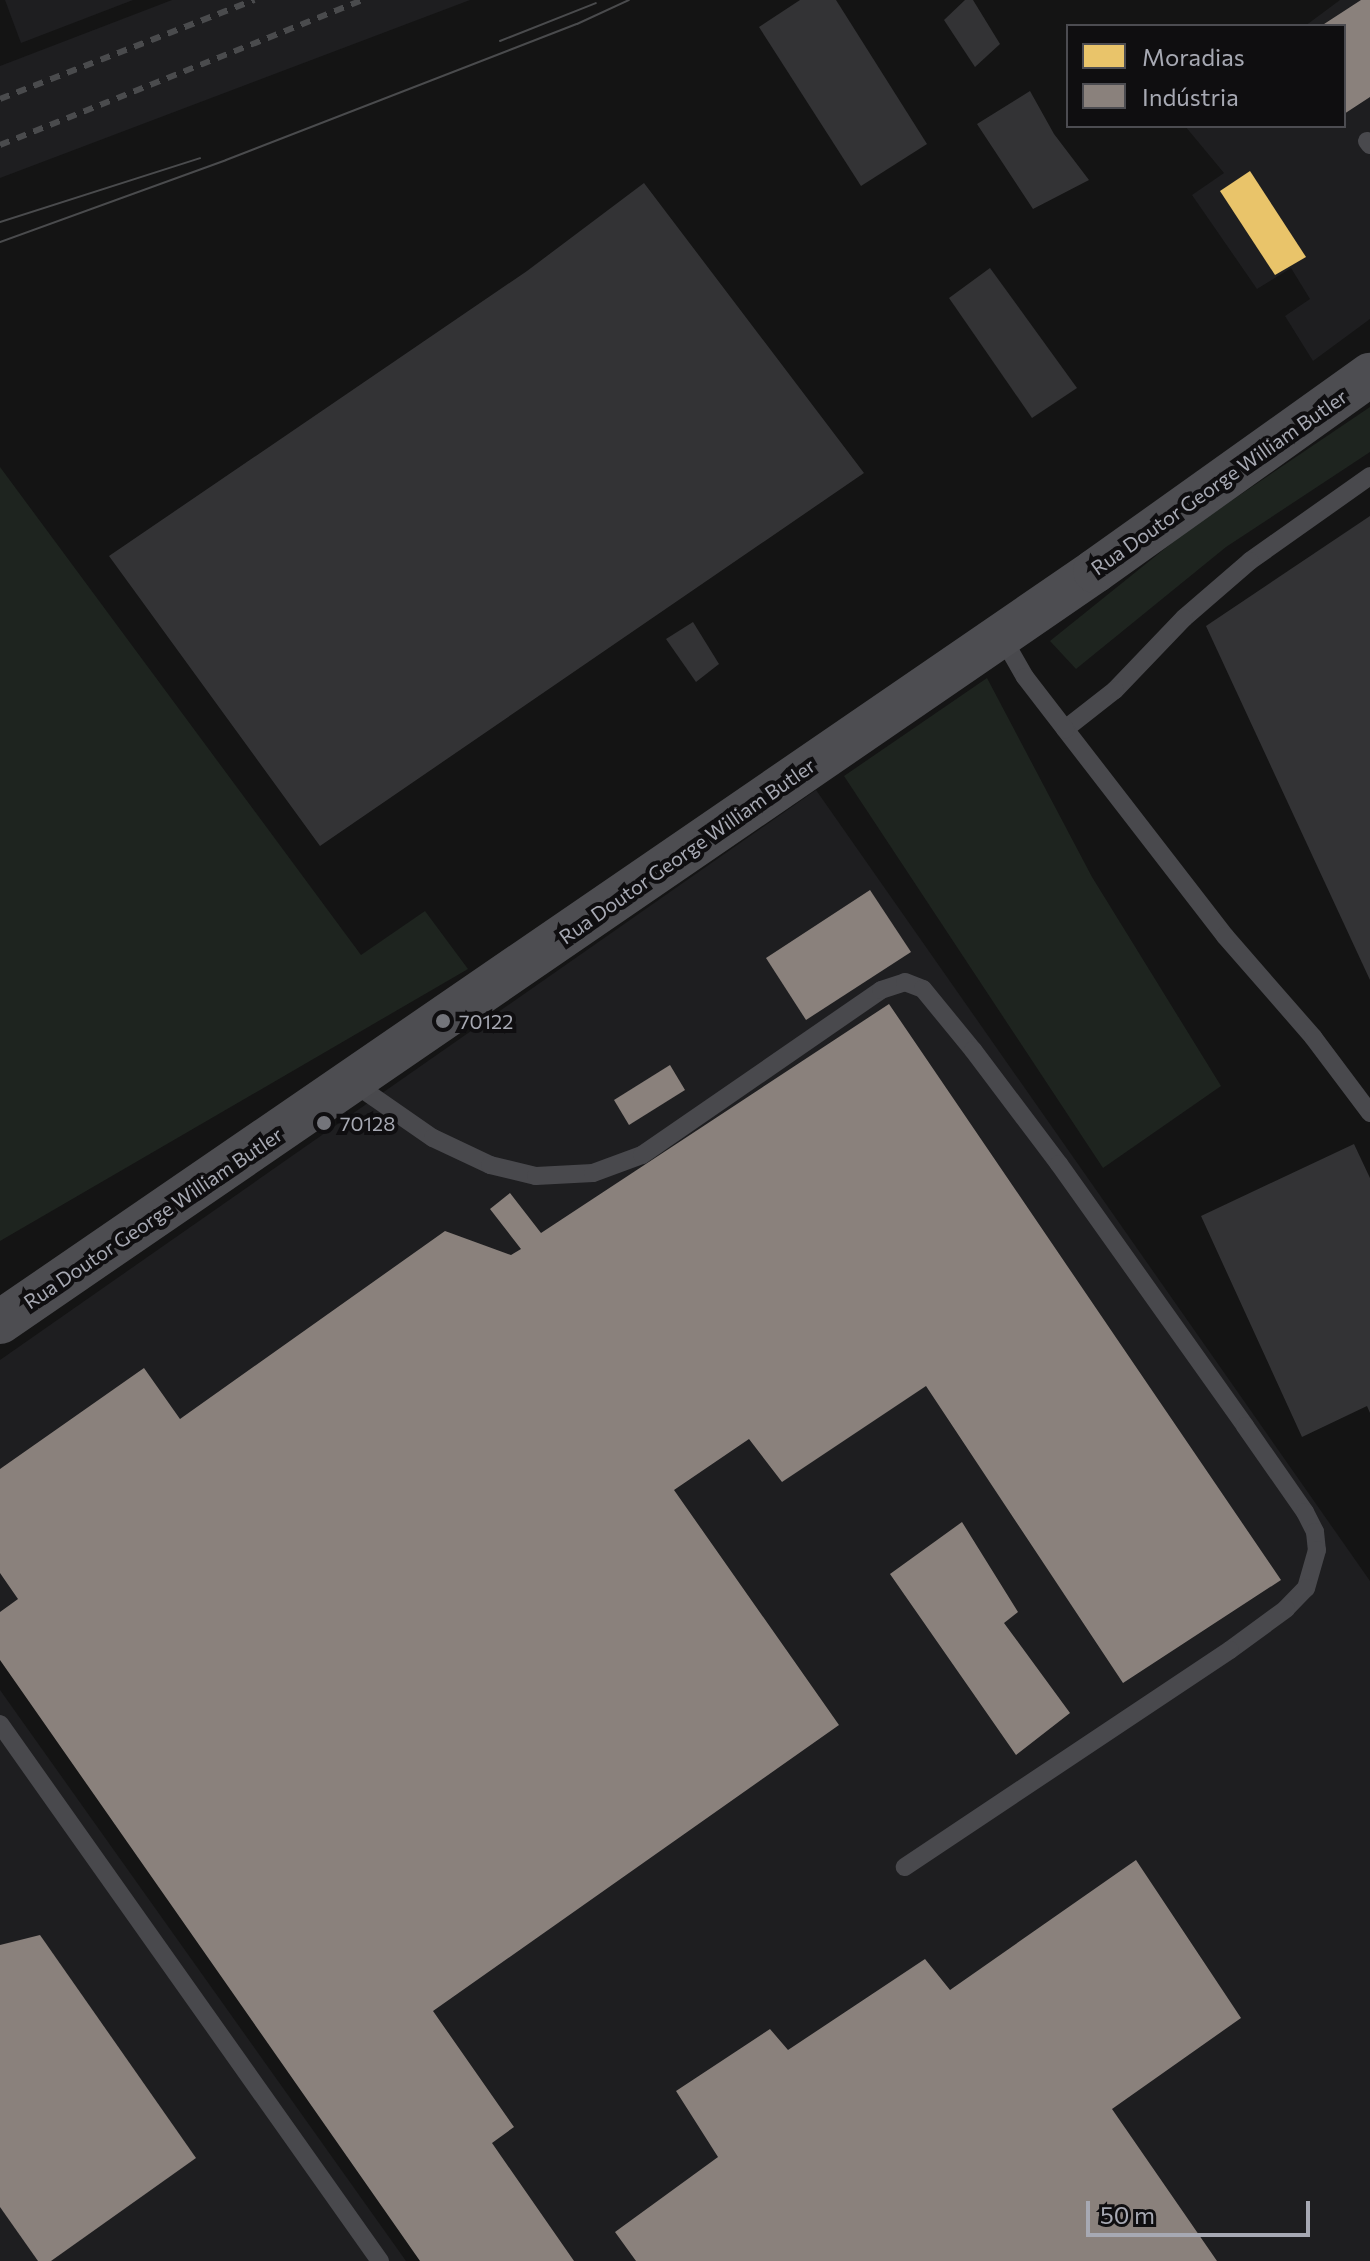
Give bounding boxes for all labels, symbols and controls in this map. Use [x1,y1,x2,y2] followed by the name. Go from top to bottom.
[1066,24,1346,128] legend
[1142,42,1245,71] text: Moradias
[1142,82,1239,111] text: Indústria
[1086,384,1352,580] street label: Rua Doutor George William Butler
[554,753,820,949] street label: Rua Doutor George William Butler
[459,1009,513,1033] place label: 70122
[434,1012,452,1030] marker: 70122
[340,1111,395,1135] place label: 70128
[315,1114,333,1132] marker: 70128
[19,1122,287,1314] street label: Rua Doutor George William Butler
[1090,2185,1314,2235] scale bar
[1100,2200,1155,2229] text: 50 m

